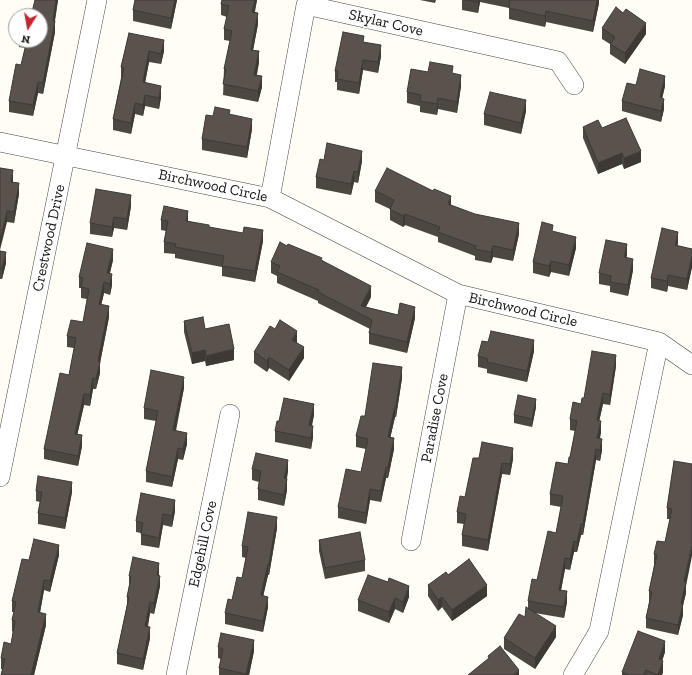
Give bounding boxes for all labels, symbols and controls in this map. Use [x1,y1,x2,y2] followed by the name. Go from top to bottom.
[347,6,425,40] street label: Skylar Cove
[8,8,48,48] north arrow
[20,32,31,46] text: N
[157,166,269,206] street label: Birchwood Circle
[29,183,69,293] street label: Crestwood Drive
[467,289,579,331] street label: Birchwood Circle
[418,372,452,464] street label: Paradise Cove
[185,499,221,589] street label: Edgehill Cove

